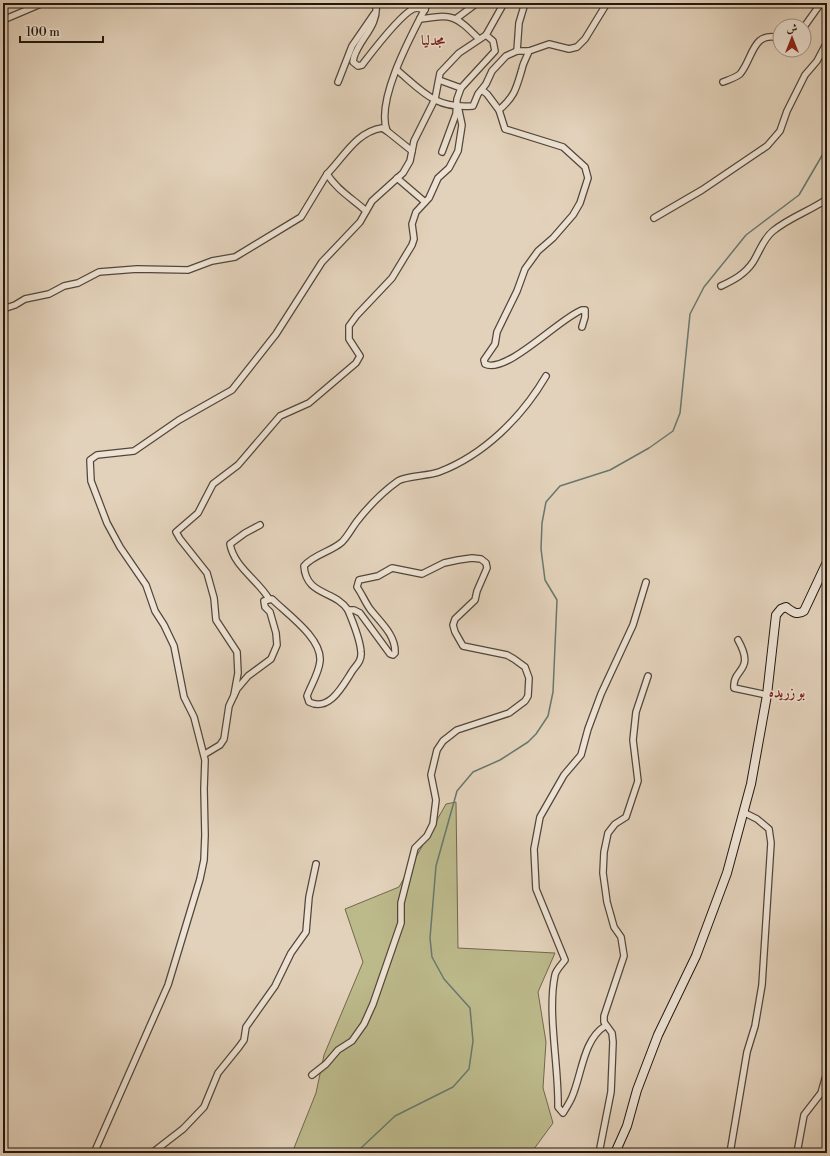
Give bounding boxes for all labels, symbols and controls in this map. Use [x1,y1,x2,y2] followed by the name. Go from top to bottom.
[20,18,103,44] scale bar
[772,18,812,58] north arrow
[787,22,798,36] text: ش
[26,25,60,40] text: 100 m
[421,32,446,50] district label: مجدليا
[769,684,806,702] district label: بو زريده

